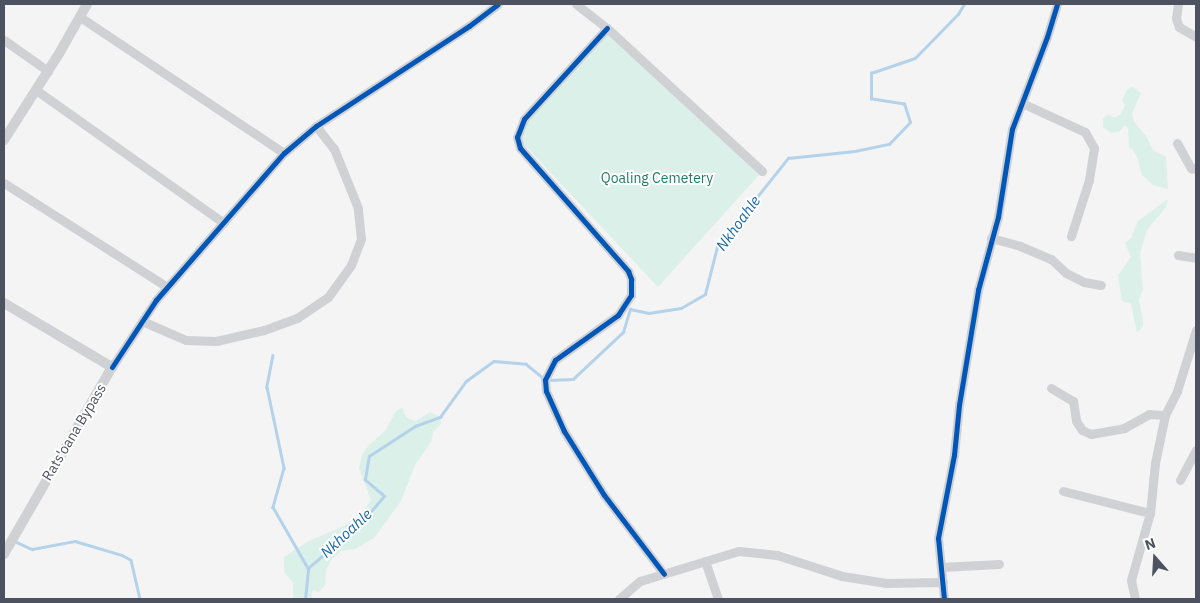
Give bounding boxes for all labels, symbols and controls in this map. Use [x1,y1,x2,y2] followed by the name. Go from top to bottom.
[601,170,713,186] park label: Qoaling Cemetery
[712,192,764,254] water label: Nkhoahle
[38,380,110,484] street label: Rats'oana Bypass
[317,505,375,561] water label: Nkhoahle
[1130,533,1180,583] north arrow
[1142,534,1158,554] text: N

